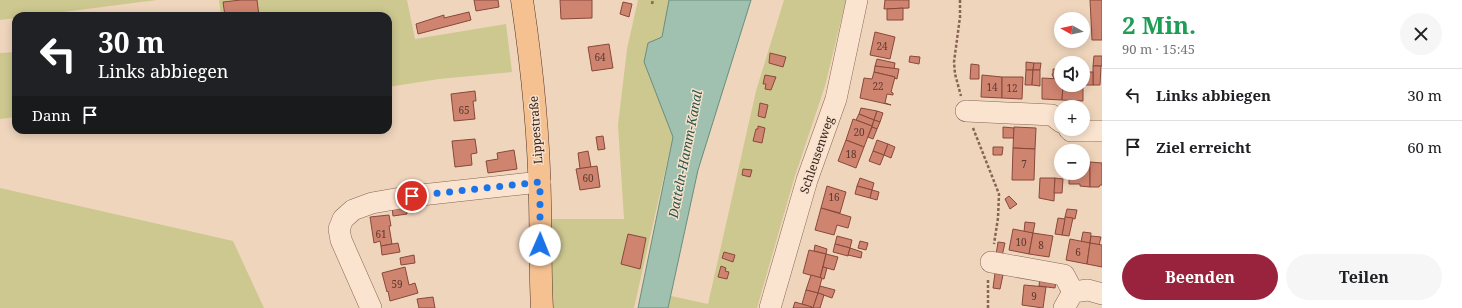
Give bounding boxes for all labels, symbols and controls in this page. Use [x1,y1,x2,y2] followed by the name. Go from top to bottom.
[1122,8,1196,41] text: 2 Min.
[1054,12,1090,48] north arrow
[1054,12,1090,180] map controls
[1400,13,1442,55] button: close
[98,23,165,61] text: 30 m
[32,28,84,80] icon: left
[876,39,888,53] house number: 24
[1122,40,1195,58] text: 90 m · 15:45
[594,50,606,64] house number: 64
[1054,56,1090,92] button: sound
[98,59,228,83] text: Links abbiegen
[872,79,884,93] house number: 22
[986,80,998,94] house number: 14
[1006,81,1018,95] house number: 12
[1122,84,1144,106] icon: left
[1156,85,1271,105] text: Links abbiegen
[1407,85,1442,105] text: 30 m
[664,89,706,220] water label: Datteln-Hamm-Kanal
[525,95,546,165] street label: Lippestraße
[1054,100,1090,136] button: +
[458,103,470,117] house number: 65
[79,104,101,126] icon: arrive
[32,105,71,125] text: Dann
[795,113,838,196] street label: Schleusenweg
[853,125,865,139] house number: 20
[1122,136,1144,158] icon: arrive
[1156,137,1251,157] text: Ziel erreicht
[1407,137,1442,157] text: 60 m
[1054,144,1090,180] button: −
[845,147,857,161] house number: 18
[1021,157,1027,171] house number: 7
[582,171,594,185] house number: 60
[395,179,429,213] pin
[401,185,423,207] icon: arrive
[828,190,840,204] house number: 16
[519,224,561,266] position arrow
[375,227,387,241] house number: 61
[1015,235,1027,249] house number: 10
[1038,238,1044,252] house number: 8
[1075,245,1081,259] house number: 6
[1122,254,1278,300] button: Beenden
[1286,254,1442,300] button: Teilen
[391,277,403,291] house number: 59
[1031,289,1037,303] house number: 9

